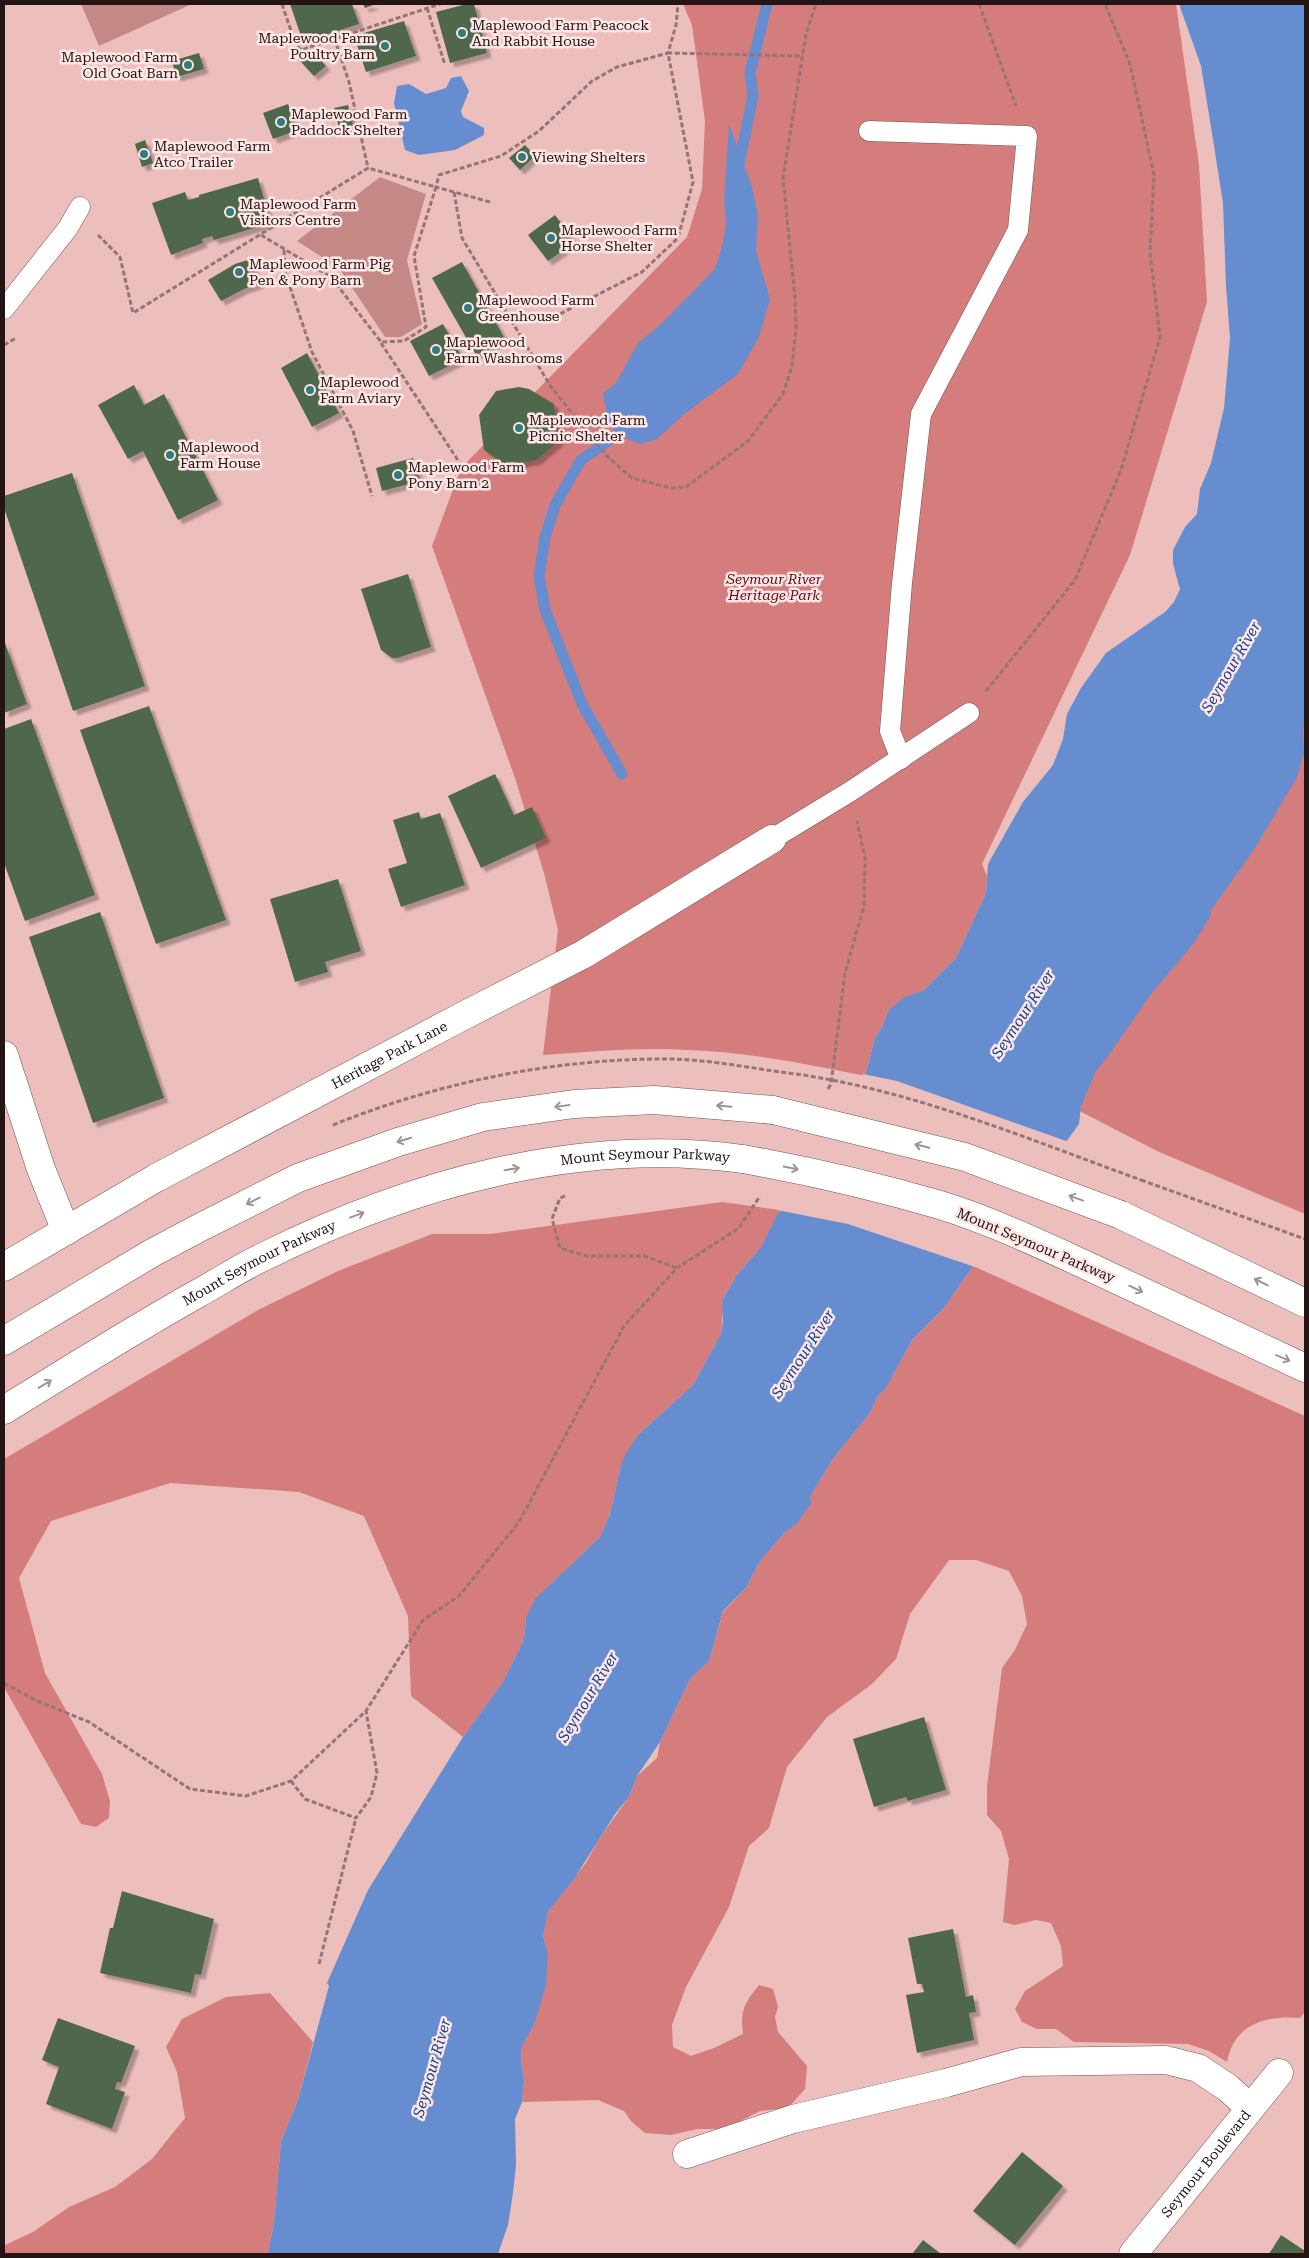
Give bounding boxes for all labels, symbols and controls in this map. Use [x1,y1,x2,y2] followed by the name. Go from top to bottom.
[472,17,649,49] place label: Maplewood Farm Peacock And Rabbit House
[456,27,468,39] marker: Maplewood Farm Peacock And Rabbit House
[258,30,375,62] place label: Maplewood Farm Poultry Barn
[379,40,391,52] marker: Maplewood Farm Poultry Barn
[61,49,178,81] place label: Maplewood Farm Old Goat Barn
[182,59,194,71] marker: Maplewood Farm Old Goat Barn
[291,106,408,138] place label: Maplewood Farm Paddock Shelter
[275,116,287,128] marker: Maplewood Farm Paddock Shelter
[154,138,271,170] place label: Maplewood Farm Atco Trailer
[138,148,150,160] marker: Maplewood Farm Atco Trailer
[532,149,646,165] place label: Viewing Shelters
[516,151,528,163] marker: Viewing Shelters
[240,196,357,228] place label: Maplewood Farm Visitors Centre
[224,206,236,218] marker: Maplewood Farm Visitors Centre
[561,222,678,254] place label: Maplewood Farm Horse Shelter
[545,232,557,244] marker: Maplewood Farm Horse Shelter
[249,256,391,288] place label: Maplewood Farm Pig Pen & Pony Barn
[233,266,245,278] marker: Maplewood Farm Pig Pen & Pony Barn
[478,292,595,324] place label: Maplewood Farm Greenhouse
[462,302,474,314] marker: Maplewood Farm Greenhouse
[446,334,563,366] place label: Maplewood Farm Washrooms
[430,344,442,356] marker: Maplewood Farm Washrooms
[320,374,402,406] place label: Maplewood Farm Aviary
[304,384,316,396] marker: Maplewood Farm Aviary
[529,412,646,444] place label: Maplewood Farm Picnic Shelter
[513,422,525,434] marker: Maplewood Farm Picnic Shelter
[180,439,261,471] place label: Maplewood Farm House
[164,449,176,461] marker: Maplewood Farm House
[408,459,525,491] place label: Maplewood Farm Pony Barn 2
[392,469,404,481] marker: Maplewood Farm Pony Barn 2
[725,571,822,603] park label: Seymour River Heritage Park
[1197,618,1265,717] water label: Seymour River
[987,966,1059,1062] water label: Seymour River
[329,1018,450,1092] street label: Heritage Park Lane
[554,1101,570,1111] one-way arrow
[716,1102,732,1111] one-way arrow
[396,1136,412,1146] one-way arrow
[914,1141,930,1150] one-way arrow
[559,1145,732,1168] street label: Mount Seymour Parkway
[504,1163,520,1173] one-way arrow
[782,1163,798,1173] one-way arrow
[1068,1193,1084,1202] one-way arrow
[246,1197,261,1206] one-way arrow
[955,1204,1118,1286] street label: Mount Seymour Parkway
[349,1210,364,1219] one-way arrow
[180,1216,339,1308] street label: Mount Seymour Parkway
[1254,1277,1269,1286] one-way arrow
[1128,1284,1143,1294] one-way arrow
[767,1306,839,1402] water label: Seymour River
[1275,1354,1290,1363] one-way arrow
[38,1379,52,1389] one-way arrow
[554,1648,622,1746] water label: Seymour River
[409,2016,455,2120] water label: Seymour River
[1158,2107,1254,2220] street label: Seymour Boulevard

